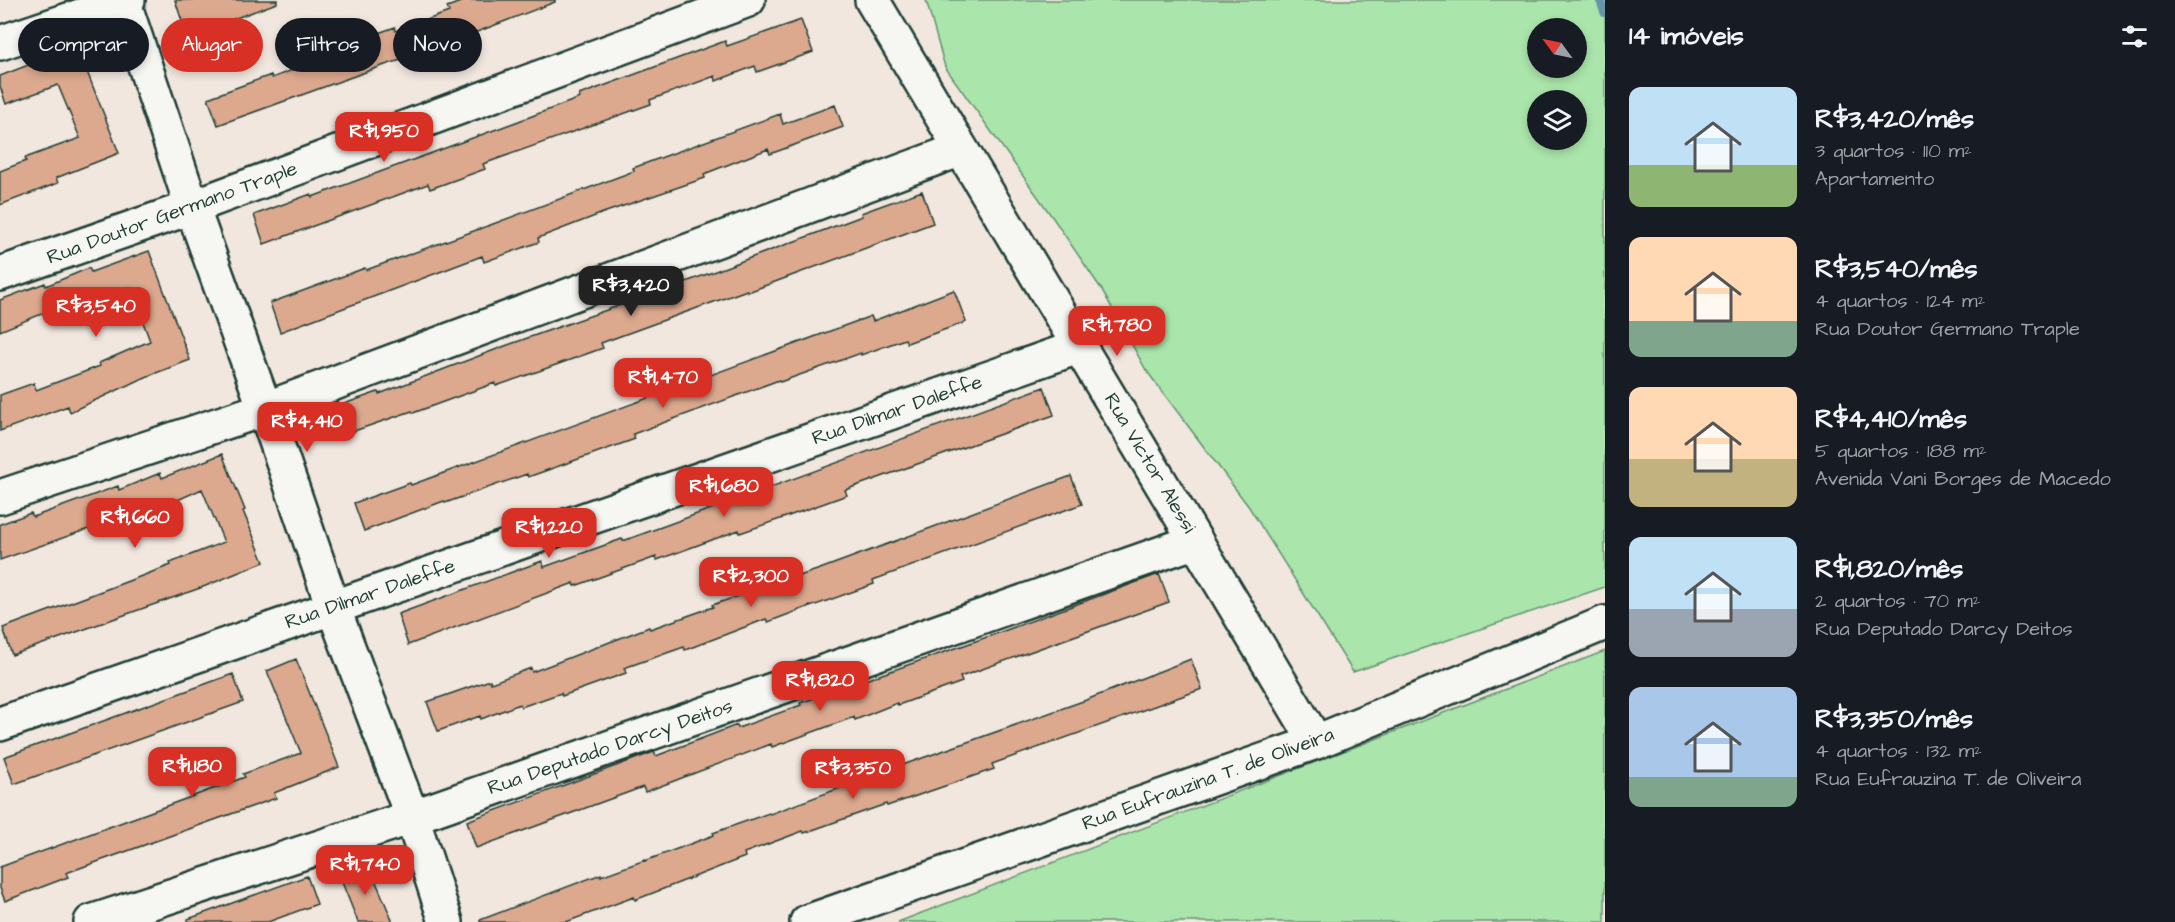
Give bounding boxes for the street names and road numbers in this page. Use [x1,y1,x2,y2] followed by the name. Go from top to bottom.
[43,154,301,271] street label: Rua Doutor Germano Traple
[808,368,986,452] street label: Rua Dilmar Daleffe
[1097,388,1203,538] street label: Rua Victor Alessi
[281,552,459,636] street label: Rua Dilmar Daleffe
[484,692,737,803] street label: Rua Deputado Darcy Deitos
[1078,720,1338,838] street label: Rua Eufrauzina T. de Oliveira

